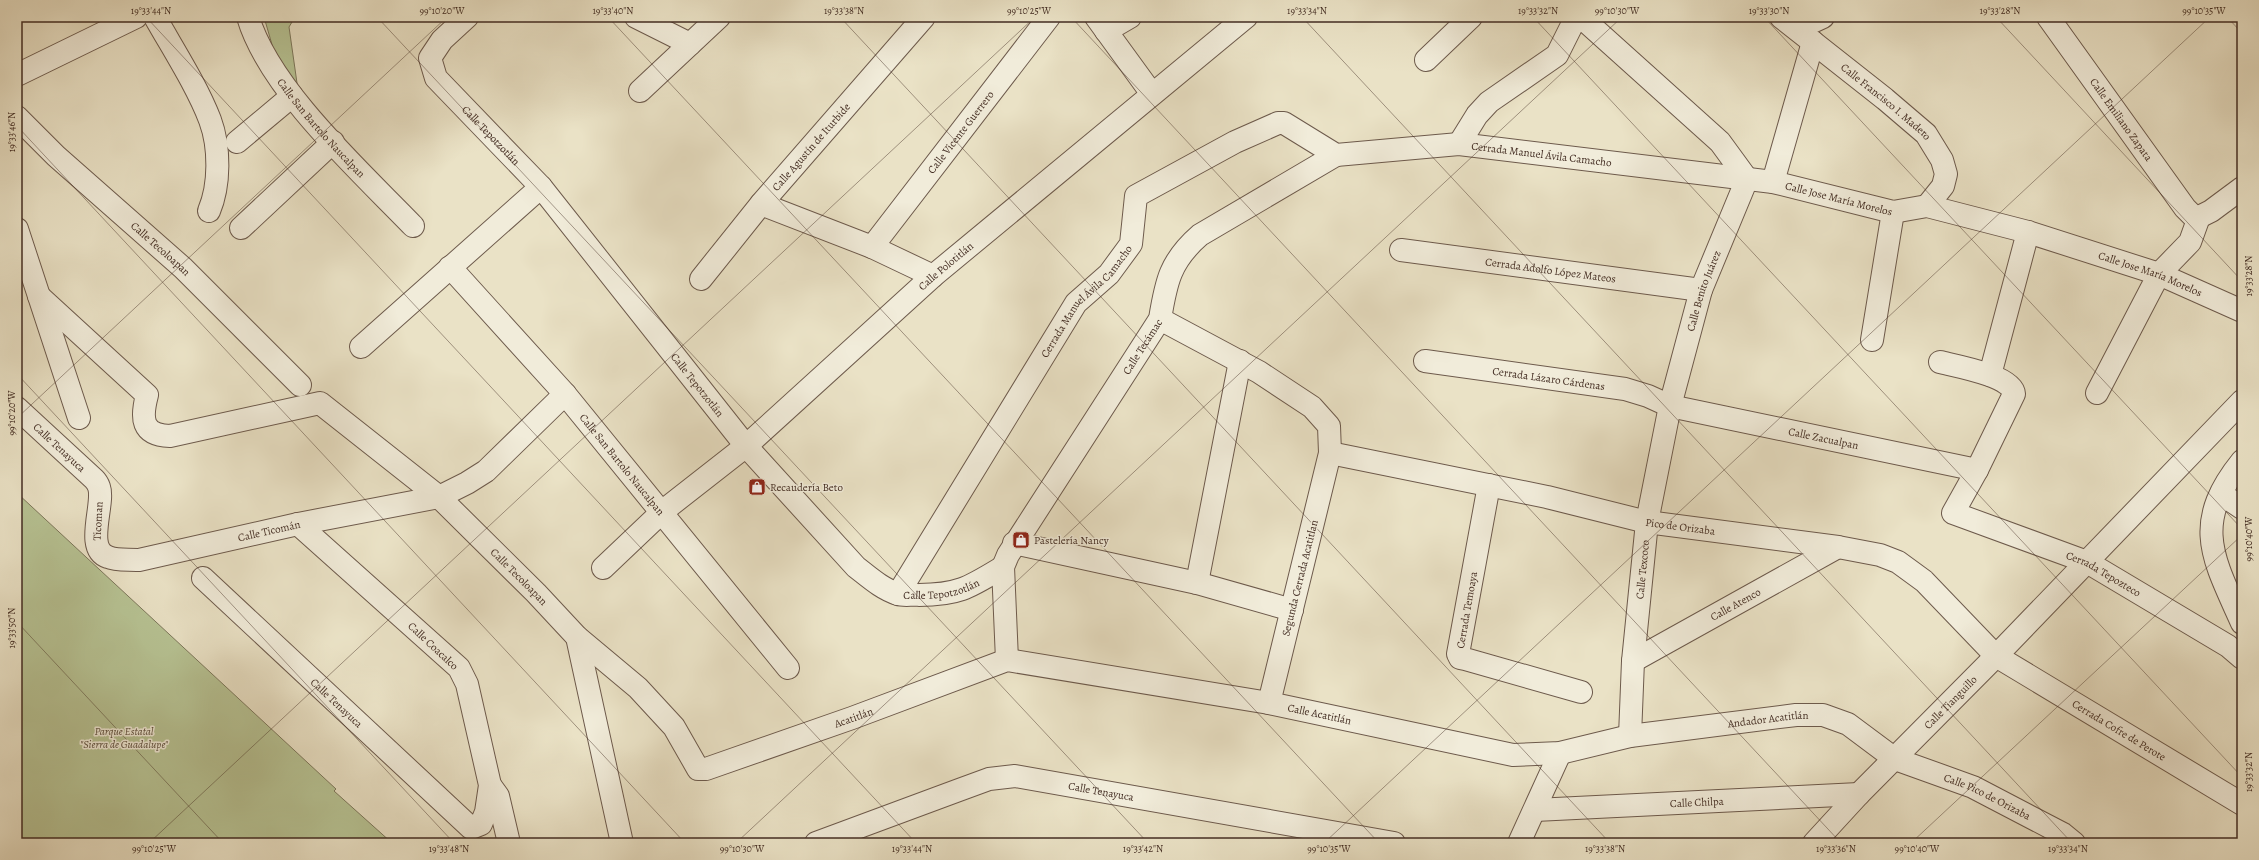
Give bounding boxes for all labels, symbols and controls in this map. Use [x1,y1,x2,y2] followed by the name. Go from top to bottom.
[131,4,171,17] text: 19°33'44"N
[419,4,465,17] text: 99°10'20"W
[592,4,634,17] text: 19°33'40"N
[824,4,864,17] text: 19°33'38"N
[1007,4,1052,17] text: 99°10'25"W
[1287,4,1327,17] text: 19°33'34"N
[1518,4,1558,17] text: 19°33'32"N
[1595,4,1640,17] text: 99°10'30"W
[1749,4,1789,17] text: 19°33'30"N
[1980,4,2020,17] text: 19°33'28"N
[2182,4,2226,17] text: 99°10'35"W
[1838,60,1935,143] street label: Calle Francisco I. Madero
[274,75,369,181] street label: Calle San Bartolo Naucalpan
[2087,75,2157,165] street label: Calle Emiliano Zapata
[924,87,997,177] street label: Calle Vicente Guerrero
[768,99,853,194] street label: Calle Agustín de Iturbide
[459,102,524,168] street label: Calle Tepotzotlán
[5,112,18,152] text: 19°33'46"N
[1471,138,1613,170] street label: Cerrada Manuel Ávila Camacho
[1784,178,1894,219] street label: Calle Jose María Morelos
[128,218,194,279] street label: Calle Tecoloapan
[915,238,976,294] street label: Calle Polotitlán
[1037,241,1136,360] street label: Cerrada Manuel Ávila Camacho
[1683,248,1724,333] street label: Calle Benito Juárez
[2097,248,2205,300] street label: Calle Jose María Morelos
[1484,254,1617,286] street label: Cerrada Adolfo López Mateos
[2242,256,2255,296] text: 19°33'28"N
[1119,316,1166,377] street label: Calle Tecámac
[667,350,728,420] street label: Calle Tepotzotlán
[1491,363,1606,394] street label: Cerrada Lázaro Cárdenas
[5,390,18,436] text: 99°10'20"W
[576,410,668,518] street label: Calle San Bartolo Naucalpan
[30,419,90,476] street label: Calle Tenayuca
[1787,423,1860,453] street label: Calle Zacualpan
[747,477,767,497] shop icon: Recaudería Beto
[770,480,843,495] place label: Recaudería Beto
[89,501,107,541] street label: Ticoman
[1644,514,1717,538] street label: Pico de Orizaba
[236,516,302,545] street label: Calle Ticomán
[2242,516,2255,561] text: 99°10'40"W
[1278,518,1322,638] street label: Segunda Cerrada Acatitlan
[1011,530,1031,550] shop icon: Pastelería Nancy
[1034,533,1109,548] place label: Pastelería Nancy
[1632,539,1653,600] street label: Calle Texcoco
[487,545,551,608] street label: Calle Tecoloapan
[2064,547,2144,600] street label: Cerrada Tepozteco
[1453,569,1481,650] street label: Cerrada Temoaya
[903,575,982,603] street label: Calle Tepotzotlán
[1707,584,1764,624] street label: Calle Atenco
[5,608,18,648] text: 19°33'50"N
[404,619,462,674] street label: Calle Coacalco
[1920,672,1981,732] street label: Calle Tianguillo
[307,675,367,732] street label: Calle Tenayuca
[2069,696,2169,764] street label: Cerrada Cofre de Perote
[1286,700,1353,728] street label: Calle Acatitlán
[831,703,875,731] street label: Acatitlán
[1726,707,1809,731] street label: Andador Acatitlán
[80,724,169,752] park label: Parque Estatal "Sierra de Guadalupe"
[2242,752,2255,792] text: 19°33'32"N
[1942,770,2034,824] street label: Calle Pico de Orizaba
[1067,778,1136,805] street label: Calle Tenayuca
[1669,793,1725,811] street label: Calle Chilpa
[132,842,177,855] text: 99°10'25"W
[429,842,469,855] text: 19°33'48"N
[720,842,765,855] text: 99°10'30"W
[892,842,932,855] text: 19°33'44"N
[1123,842,1163,855] text: 19°33'42"N
[1307,842,1351,855] text: 99°10'35"W
[1585,842,1625,855] text: 19°33'38"N
[1816,842,1856,855] text: 19°33'36"N
[1895,842,1940,855] text: 99°10'40"W
[2048,842,2088,855] text: 19°33'34"N

